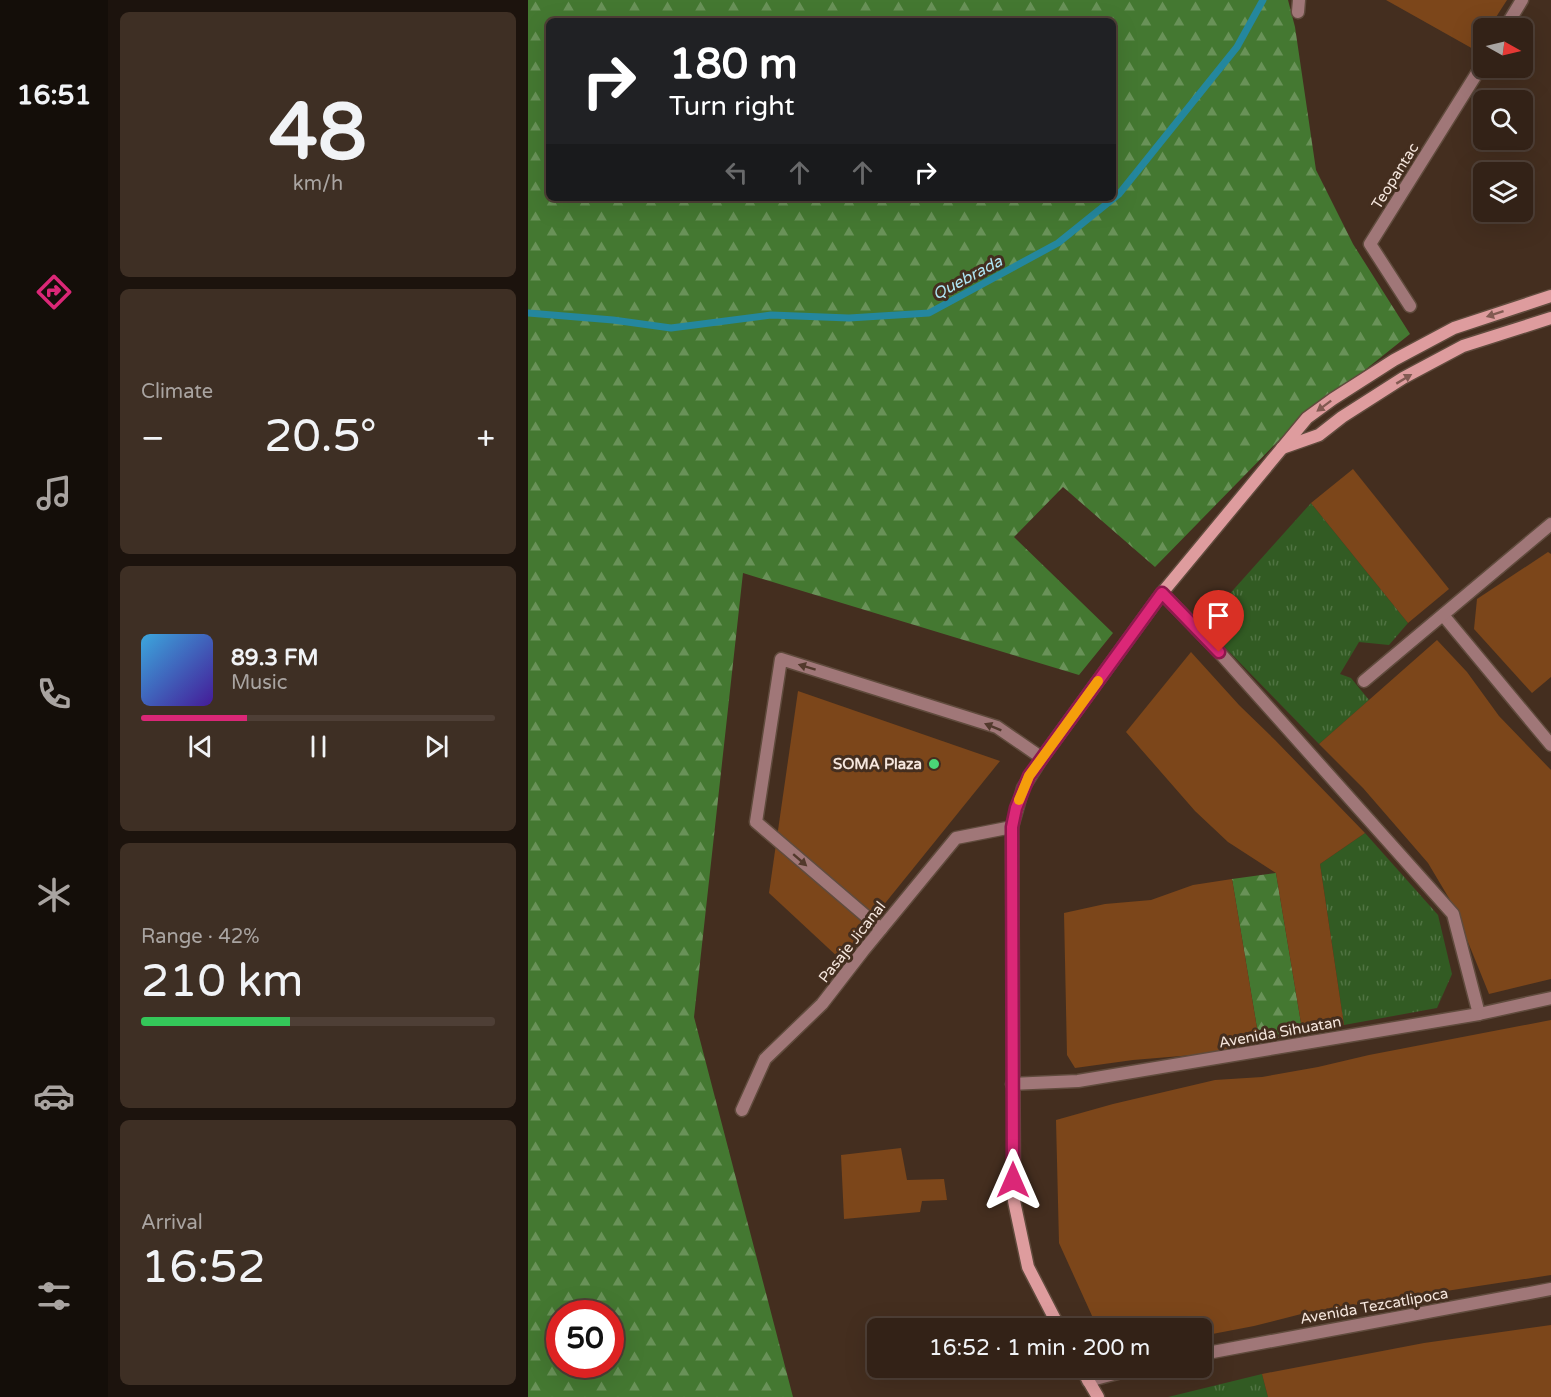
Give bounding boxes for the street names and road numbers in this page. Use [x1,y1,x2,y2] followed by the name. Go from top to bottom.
[1368,140,1422,212] street label: Teopantac
[815,898,889,986] street label: Pasaje Jicanal
[1217,1012,1343,1052] street label: Avenida Sihuatan
[1298,1284,1450,1328] street label: Avenida Tezcatlipoca

